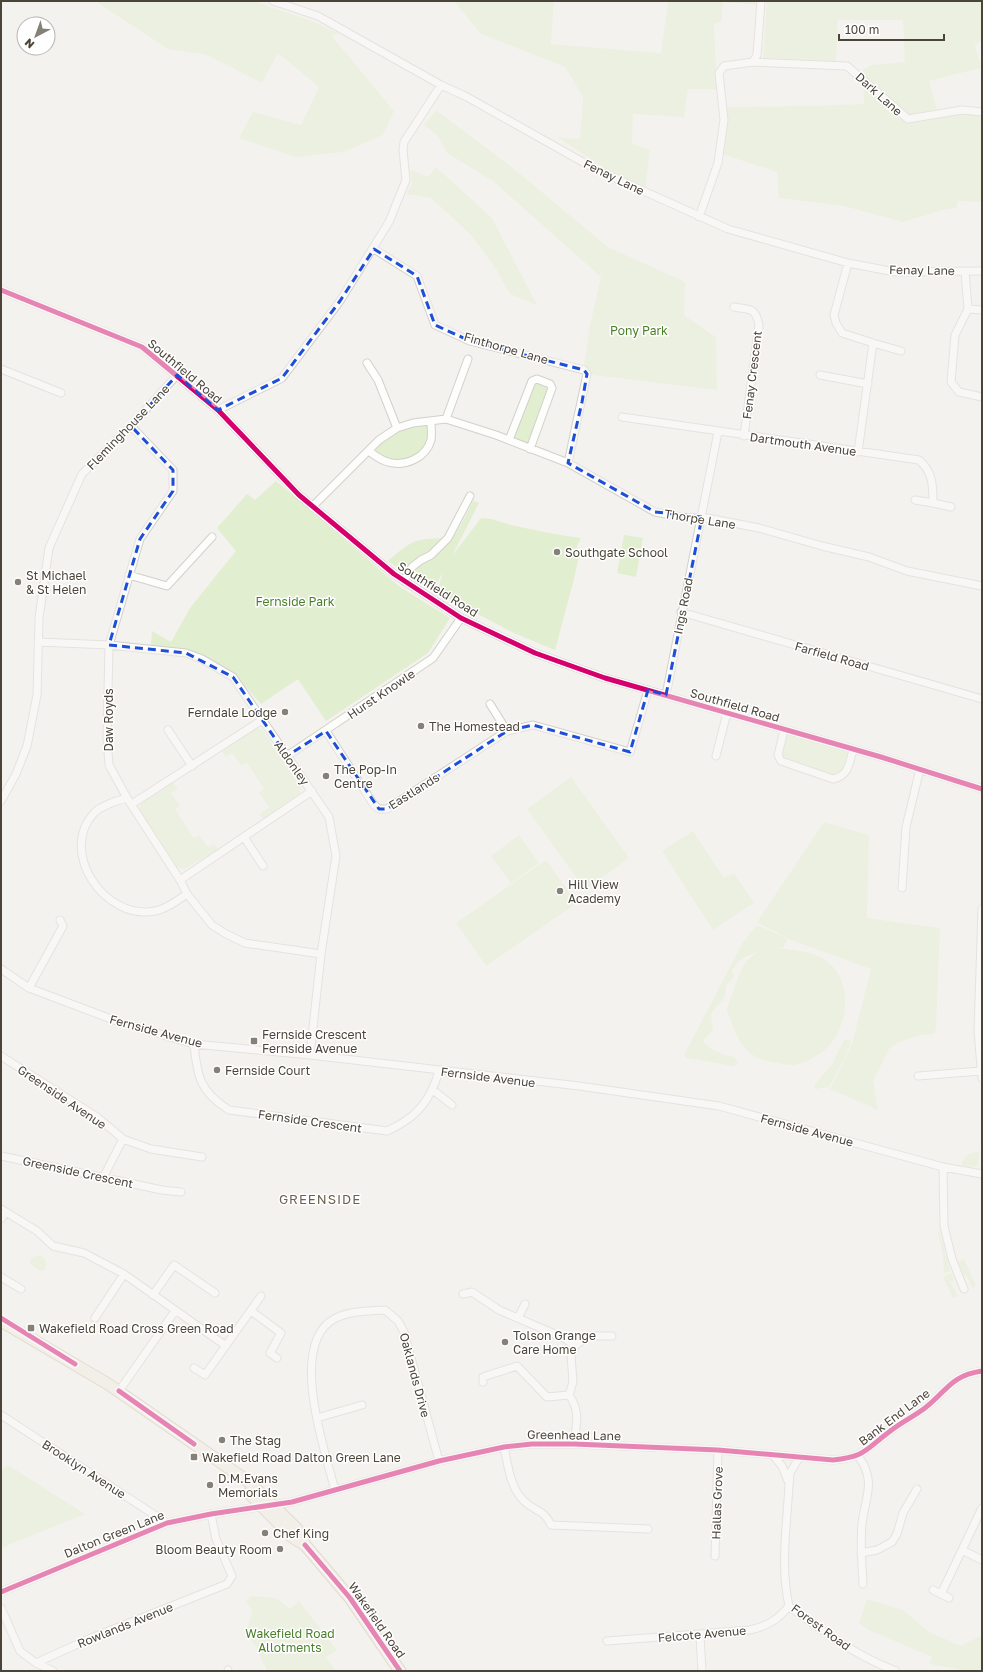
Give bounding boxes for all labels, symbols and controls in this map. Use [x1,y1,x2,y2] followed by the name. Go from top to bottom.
[16,16,56,56] north arrow
[839,16,944,42] scale bar
[845,22,879,37] text: 100 m
[22,36,37,52] text: N
[853,69,905,119] street label: Dark Lane
[581,156,647,198] street label: Fenay Lane
[889,262,955,278] street label: Fenay Lane
[610,323,668,338] park label: Pony Park
[462,329,550,367] street label: Finthorpe Lane
[739,330,765,420] street label: Fenay Crescent
[145,336,225,406] street label: Southfield Road
[83,381,173,473] street label: Fleminghouse Lane
[749,429,857,459] street label: Dartmouth Avenue
[663,506,737,532] street label: Thorpe Lane
[565,545,668,560] place label: Southgate School
[552,547,562,557] marker: Southgate School
[395,558,481,620] street label: Southfield Road
[26,568,86,597] place label: St Michael & St Helen
[670,576,696,636] street label: Ings Road
[13,577,23,587] marker: St Michael & St Helen
[256,594,335,609] park label: Fernside Park
[793,638,871,674] street label: Farfield Road
[344,666,418,722] street label: Hurst Knowle
[689,685,781,725] street label: Southfield Road
[101,688,116,752] street label: Daw Royds
[187,705,277,720] place label: Ferndale Lodge
[280,707,290,717] marker: Ferndale Lodge
[429,719,520,734] place label: The Homestead
[416,721,426,731] marker: The Homestead
[271,738,313,788] street label: Aldonley
[334,762,397,791] place label: The Pop-In Centre
[386,770,442,812] street label: Eastlands
[321,771,331,781] marker: The Pop-In Centre
[568,877,621,906] place label: Hill View Academy
[555,886,565,896] marker: Hill View Academy
[108,1011,204,1051] street label: Fernside Avenue
[262,1027,367,1056] place label: Fernside Crescent Fernside Avenue
[249,1036,259,1046] marker: Fernside Crescent Fernside Avenue
[15,1062,109,1132] street label: Greenside Avenue
[225,1063,310,1078] place label: Fernside Court
[440,1064,536,1090] street label: Fernside Avenue
[212,1065,222,1075] marker: Fernside Court
[257,1106,363,1136] street label: Fernside Crescent
[759,1110,855,1150] street label: Fernside Avenue
[21,1153,135,1191] street label: Greenside Crescent
[279,1191,361,1207] district label: GREENSIDE
[39,1321,234,1336] place label: Wakefield Road Cross Green Road
[26,1323,36,1333] marker: Wakefield Road Cross Green Road
[513,1328,596,1357] place label: Tolson Grange Care Home
[397,1331,434,1419] street label: Oaklands Drive
[500,1337,510,1347] marker: Tolson Grange Care Home
[855,1385,933,1449] street label: Bank End Lane
[527,1427,621,1443] street label: Greenhead Lane
[230,1433,281,1448] place label: The Stag
[217,1435,227,1445] marker: The Stag
[39,1436,129,1502] street label: Brooklyn Avenue
[202,1450,401,1465] place label: Wakefield Road Dalton Green Lane
[189,1452,199,1462] marker: Wakefield Road Dalton Green Lane
[708,1466,726,1540] street label: Hallas Grove
[218,1471,278,1500] place label: D.M.Evans Memorials
[205,1480,215,1490] marker: D.M.Evans Memorials
[62,1507,166,1561] street label: Dalton Green Lane
[273,1526,329,1541] place label: Chef King
[260,1528,270,1538] marker: Chef King
[155,1542,272,1557] place label: Bloom Beauty Room
[275,1544,285,1554] marker: Bloom Beauty Room
[345,1579,409,1661] street label: Wakefield Road
[75,1599,175,1651] street label: Rowlands Avenue
[789,1601,853,1653] street label: Forest Road
[657,1623,747,1645] street label: Felcote Avenue
[245,1626,335,1655] park label: Wakefield Road Allotments

